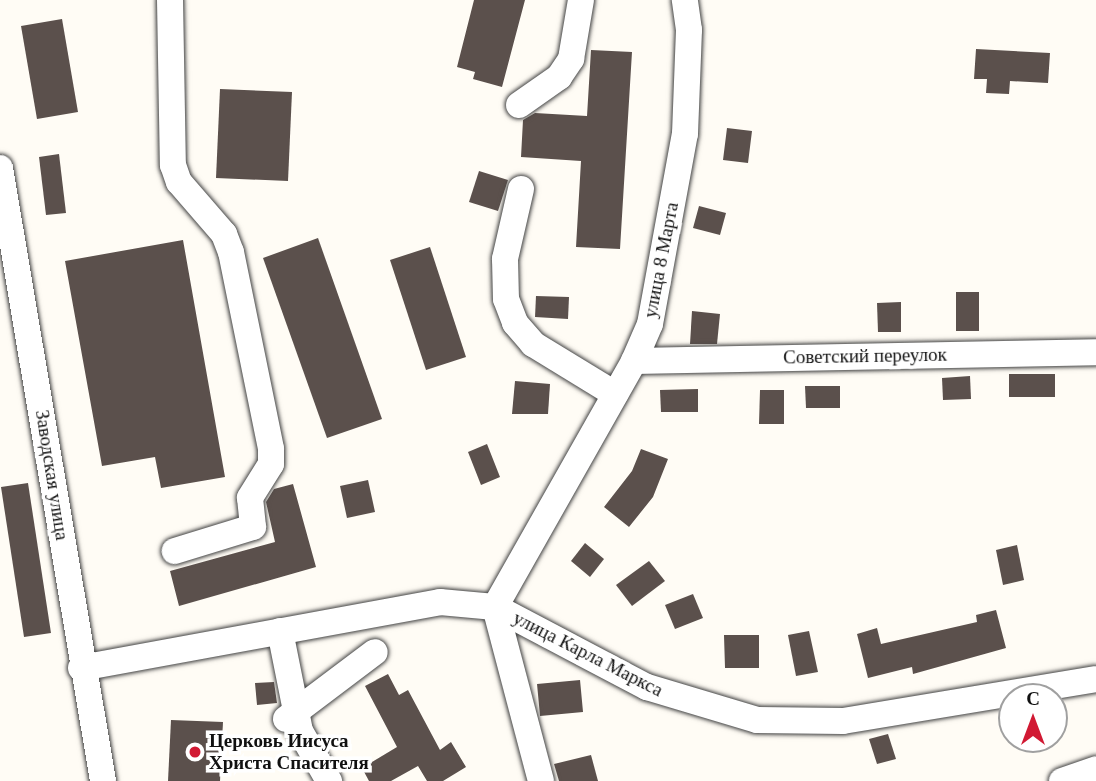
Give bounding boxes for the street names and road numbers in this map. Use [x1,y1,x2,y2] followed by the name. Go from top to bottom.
[639,200,683,320] street label: улица 8 Марта
[783,343,947,369] street label: Советский переулок
[30,408,74,542] street label: Заводская улица
[509,606,667,702] street label: улица Карла Маркса

